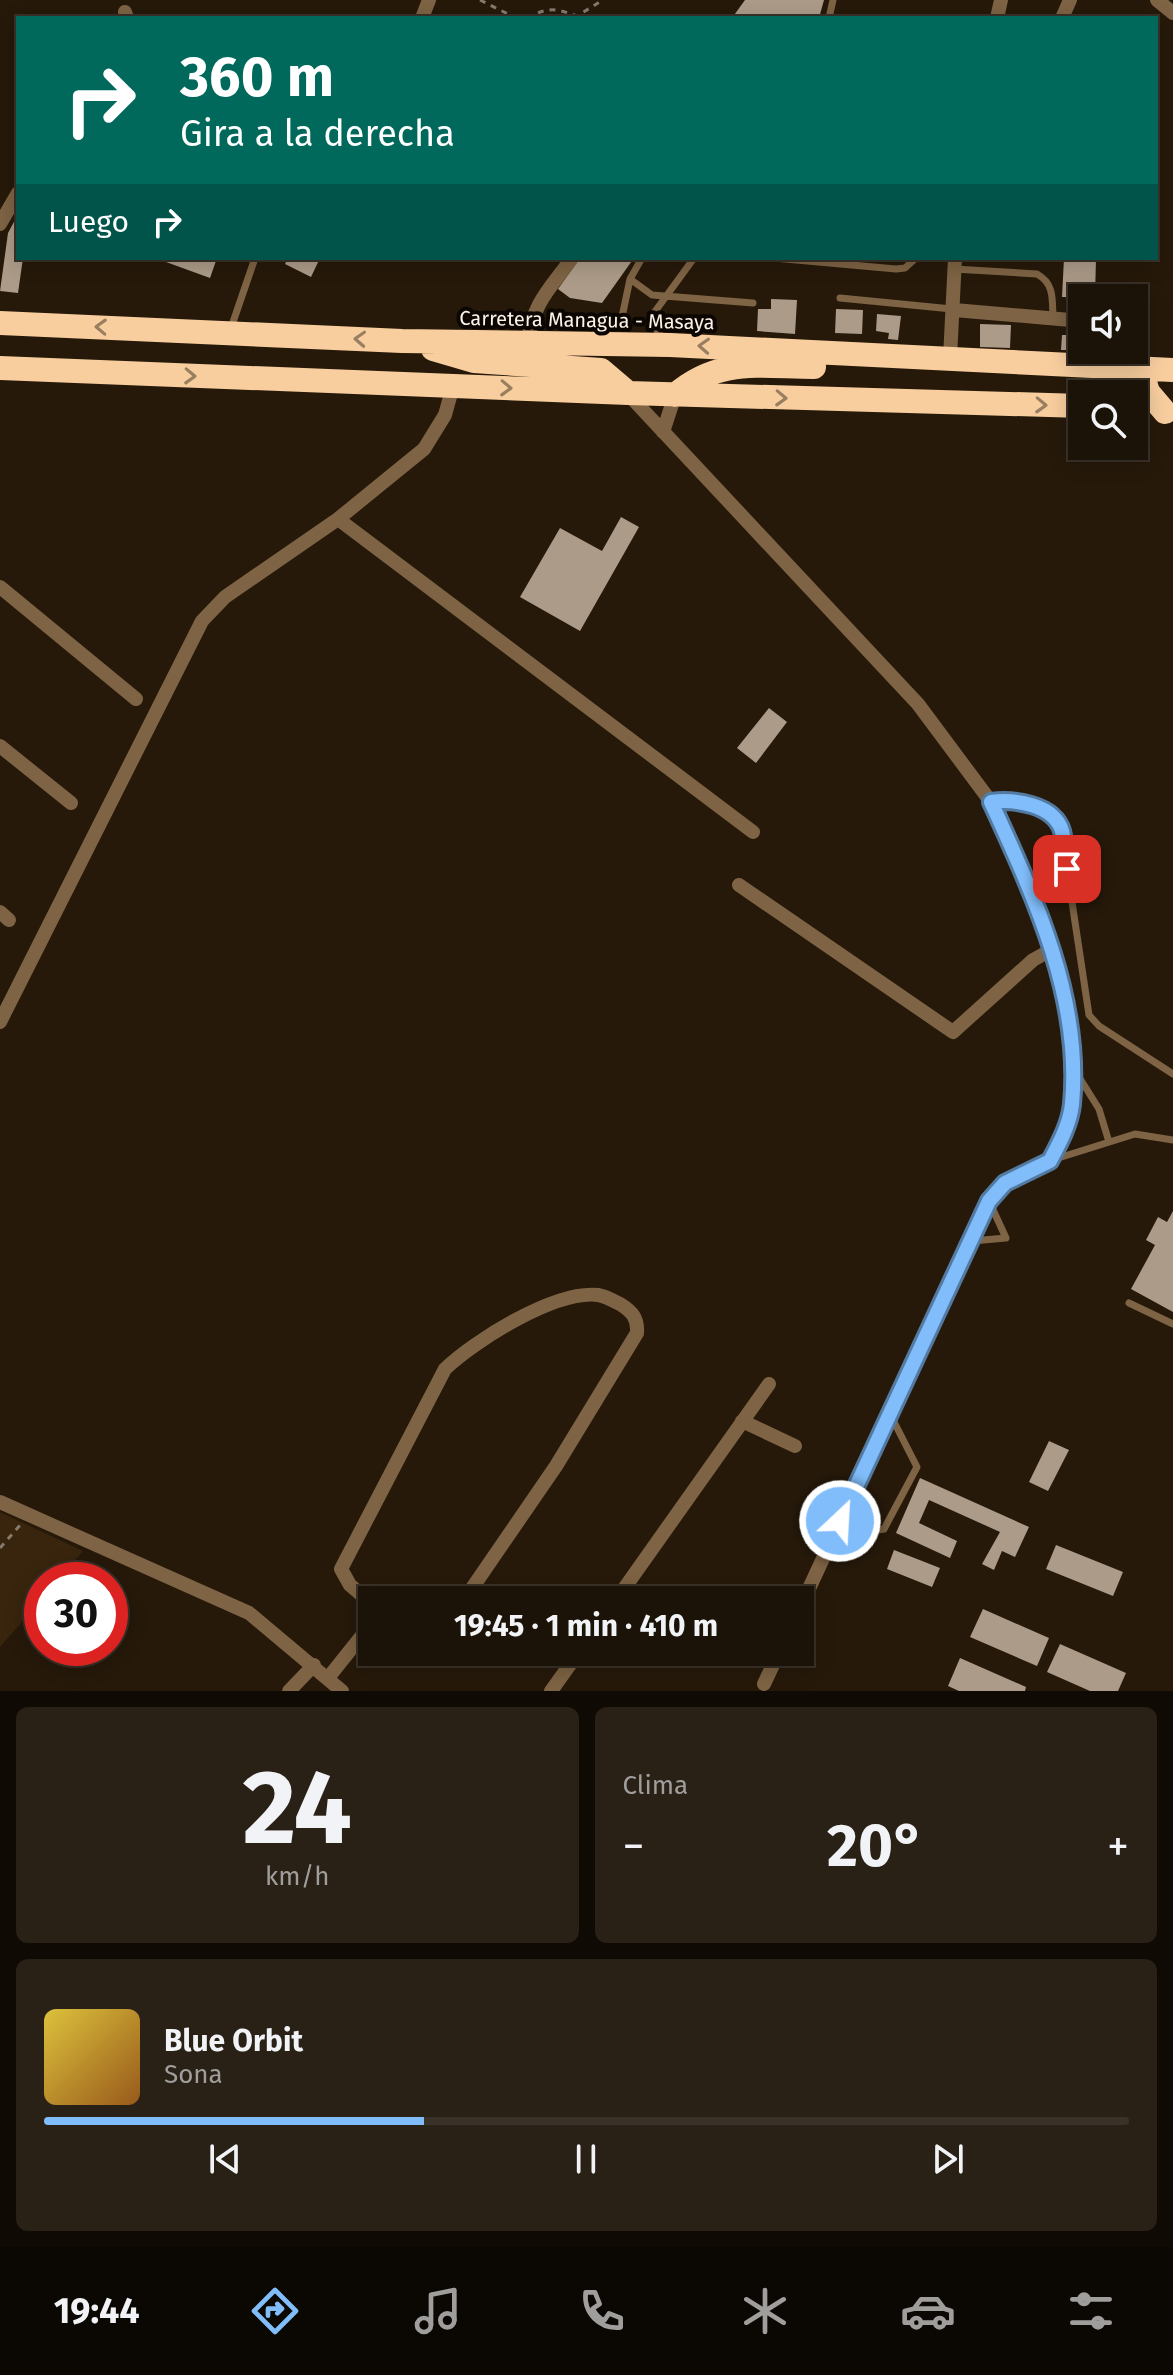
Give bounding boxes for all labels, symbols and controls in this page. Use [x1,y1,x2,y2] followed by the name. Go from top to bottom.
[180,44,334,111] text: 360 m
[48,48,152,152] icon: right
[180,112,455,156] text: Gira a la derecha
[145,200,189,244] icon: right
[48,204,129,240] text: Luego
[1068,284,1148,460] map controls
[1068,284,1148,364] button: sound
[459,306,715,334] street label: Carretera Managua - Masaya
[94,319,106,336] one-way arrow
[353,330,366,347] one-way arrow
[697,338,710,355] one-way arrow
[184,367,197,384] one-way arrow
[500,380,513,397] one-way arrow
[1068,380,1148,460] button: search
[775,389,788,407] one-way arrow
[1035,396,1048,414] one-way arrow
[1033,835,1101,903] pin
[1045,847,1089,891] icon: arrive
[798,1479,882,1563] position arrow
[24,1562,128,1666] speed limit sign: 30
[454,1608,718,1644] text: 19:45 · 1 min · 410 m
[242,1746,352,1871] text: 24
[623,1770,688,1801] text: Clima
[827,1810,924,1882] text: 20°
[623,1820,645,1873] text: −
[1107,1820,1129,1873] text: +
[265,1861,329,1892] text: km/h
[164,2023,303,2059] text: Blue Orbit
[164,2059,223,2090] text: Sona
[203,2137,247,2181] icon: previous
[564,2137,608,2181] icon: pause
[926,2137,970,2181] icon: next
[247,2283,303,2339] icon: directions
[410,2283,466,2339] icon: music
[574,2283,630,2339] icon: phone
[737,2283,793,2339] icon: climate
[900,2283,956,2339] icon: car
[1063,2283,1119,2339] icon: filters
[54,2289,140,2333] text: 19:44

